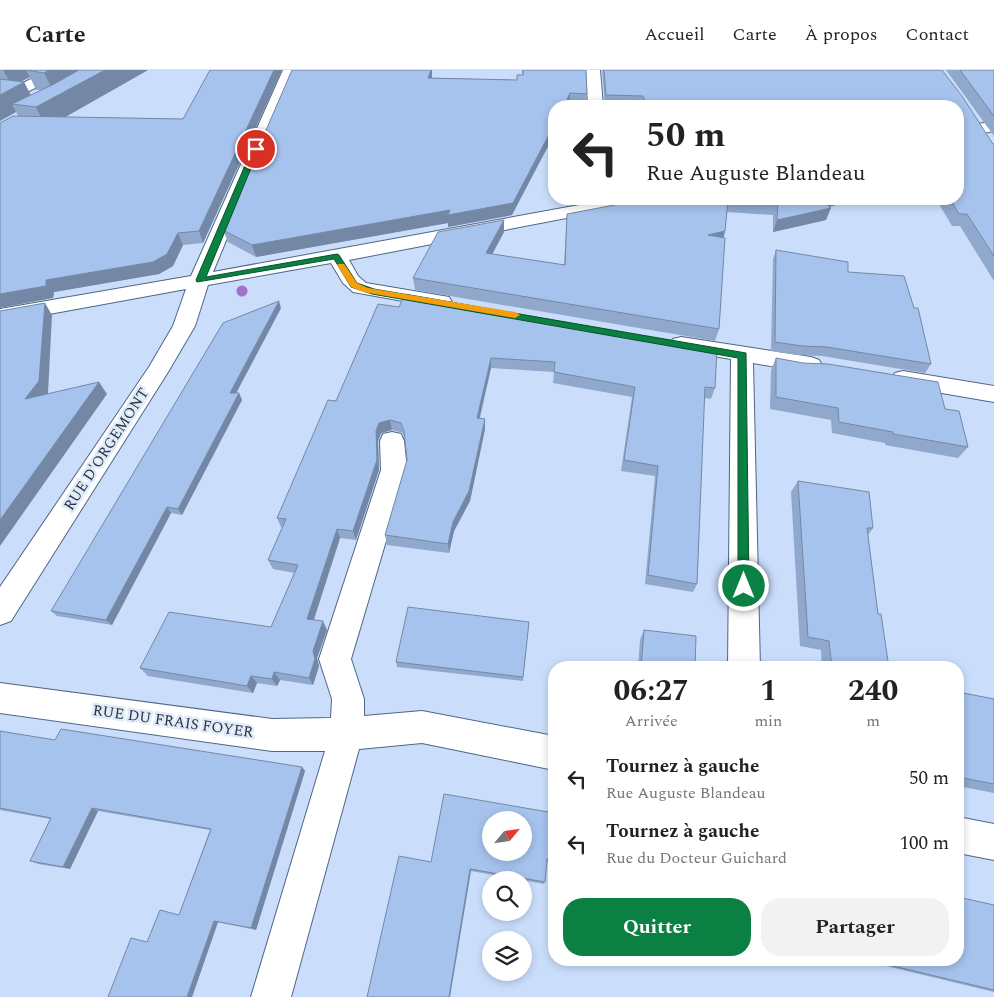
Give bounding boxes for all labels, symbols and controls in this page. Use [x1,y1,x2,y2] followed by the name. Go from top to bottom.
[25,17,86,53] text: Carte
[644,21,705,48] text: Accueil
[733,21,777,48] text: Carte
[805,21,878,48] text: À propos
[906,21,969,48] text: Contact
[646,109,726,162] text: 50 m
[563,120,628,185] icon: left
[235,128,277,170] pin
[242,135,270,163] icon: arrive
[646,157,865,190] text: Rue Auguste Blandeau
[58,383,155,515] street label: RUE D'ORGEMONT
[717,559,769,611] position arrow
[614,668,689,714] text: 06:27
[760,668,777,714] text: 1
[848,668,898,714] text: 240
[91,699,255,744] street label: RUE DU FRAIS FOYER
[625,709,678,733] text: Arrivée
[754,709,782,733] text: min
[866,709,880,733] text: m
[606,752,759,781] text: Tournez à gauche
[909,764,949,793] text: 50 m
[563,765,591,793] icon: left
[606,781,766,805] text: Rue Auguste Blandeau
[482,811,532,861] north arrow
[482,811,532,981] map controls
[606,817,759,846] text: Tournez à gauche
[899,829,949,858] text: 100 m
[563,830,591,858] icon: left
[606,846,787,870] text: Rue du Docteur Guichard
[482,871,532,921] button: search
[563,898,751,956] button: Quitter
[761,898,949,956] button: Partager
[482,931,532,981] button: layers

